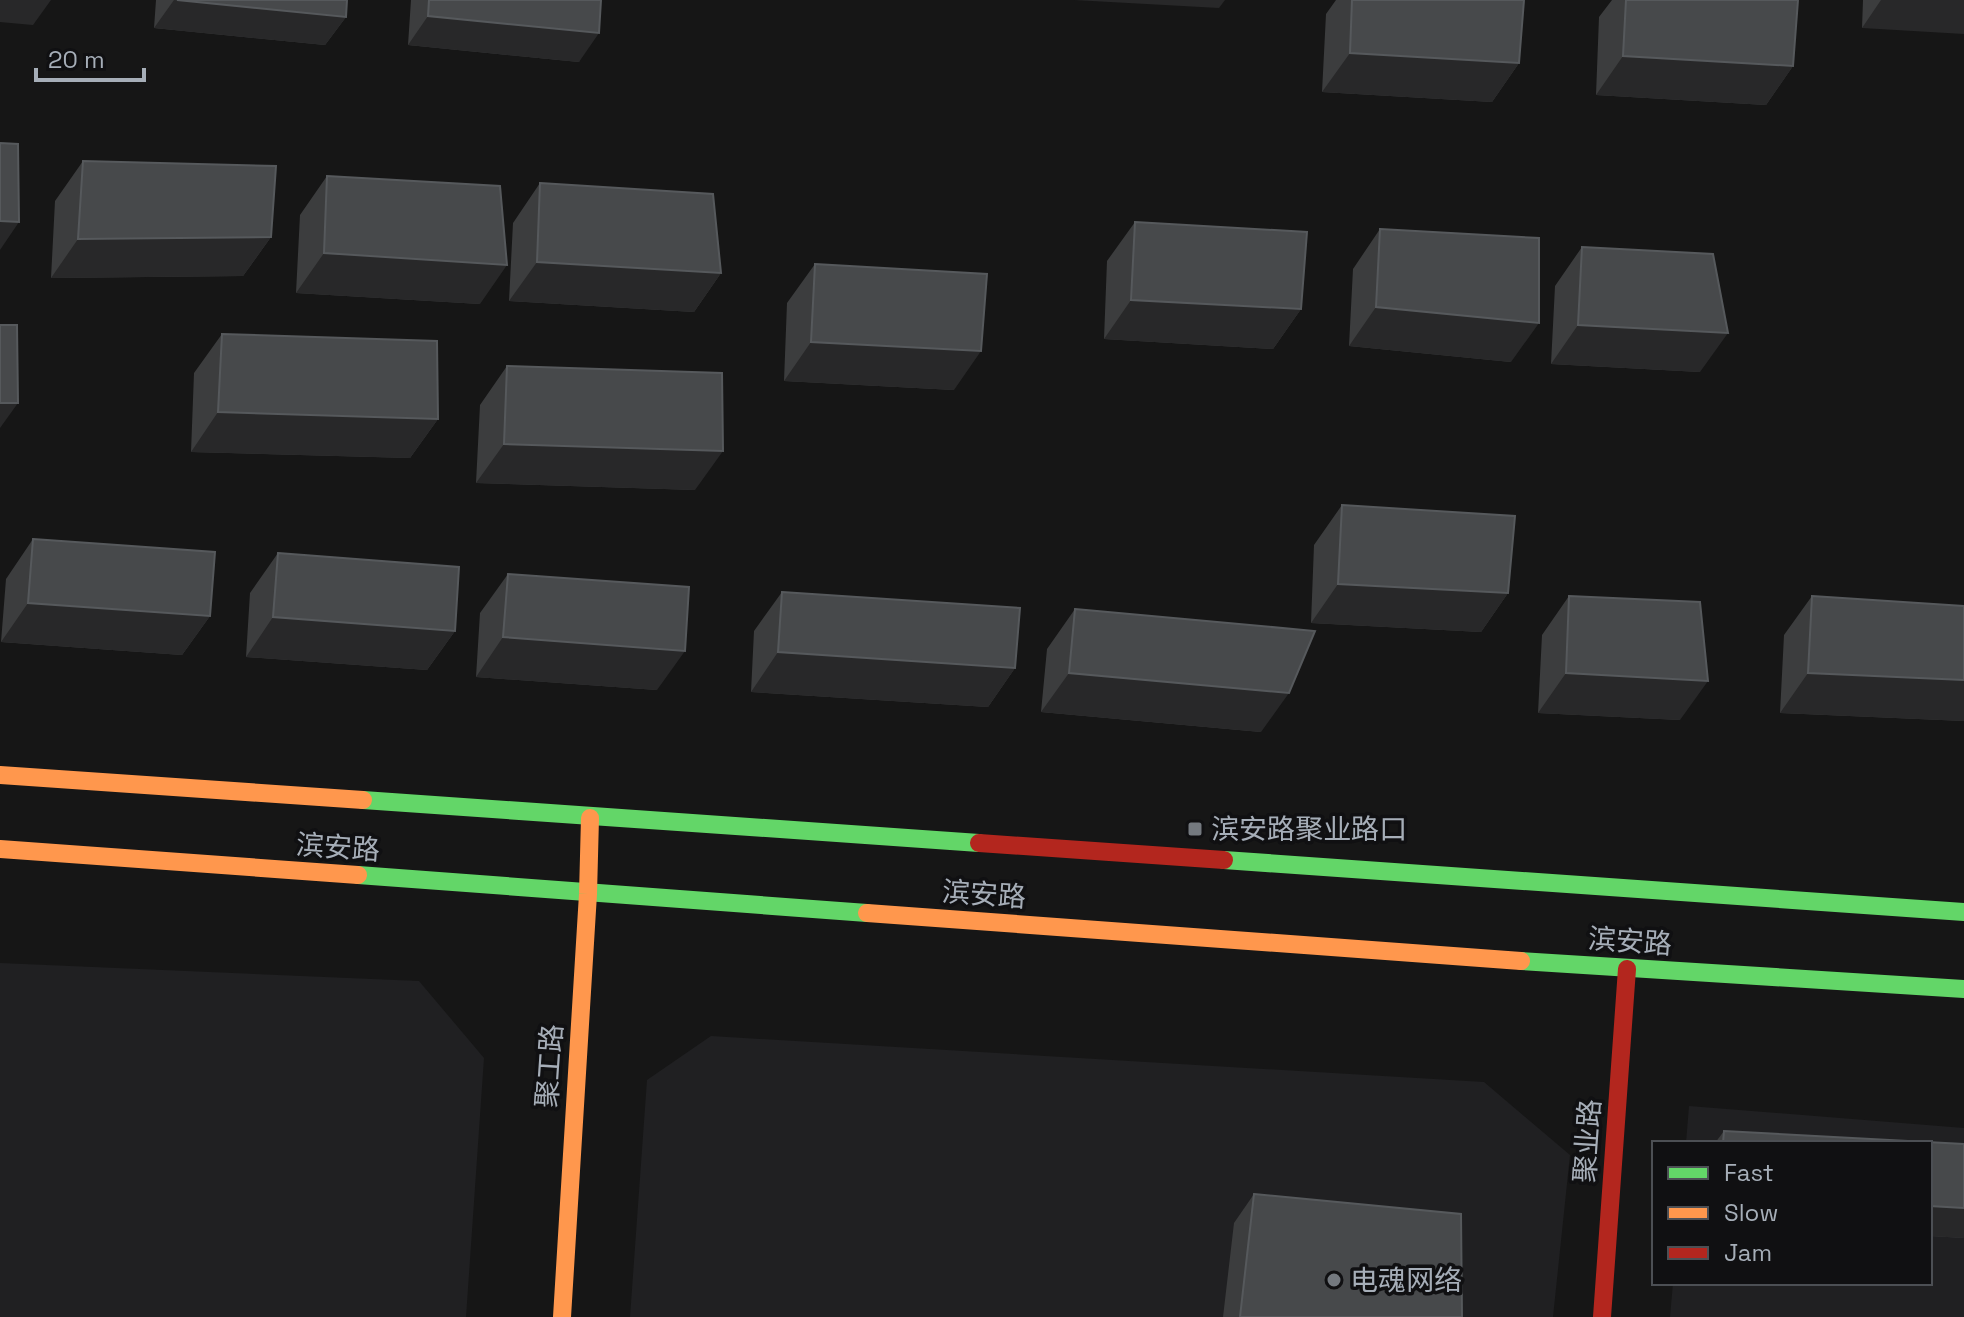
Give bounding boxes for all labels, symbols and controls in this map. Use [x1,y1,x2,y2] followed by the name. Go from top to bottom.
[36,32,144,82] scale bar
[48,44,105,75] text: 20 m
[1211,811,1407,847] place label: 滨安路聚业路口
[1186,820,1204,838] marker: 滨安路聚业路口
[295,826,381,868] street label: 滨安路
[941,873,1027,915] street label: 滨安路
[1587,920,1673,962] street label: 滨安路
[528,1023,570,1109] street label: 聚工路
[1566,1098,1608,1184] street label: 聚业路
[1652,1141,1932,1285] legend
[1724,1157,1774,1188] text: Fast
[1724,1197,1778,1228] text: Slow
[1724,1237,1772,1268] text: Jam
[1350,1262,1462,1298] place label: 电魂网络
[1325,1271,1343,1289] marker: 电魂网络

